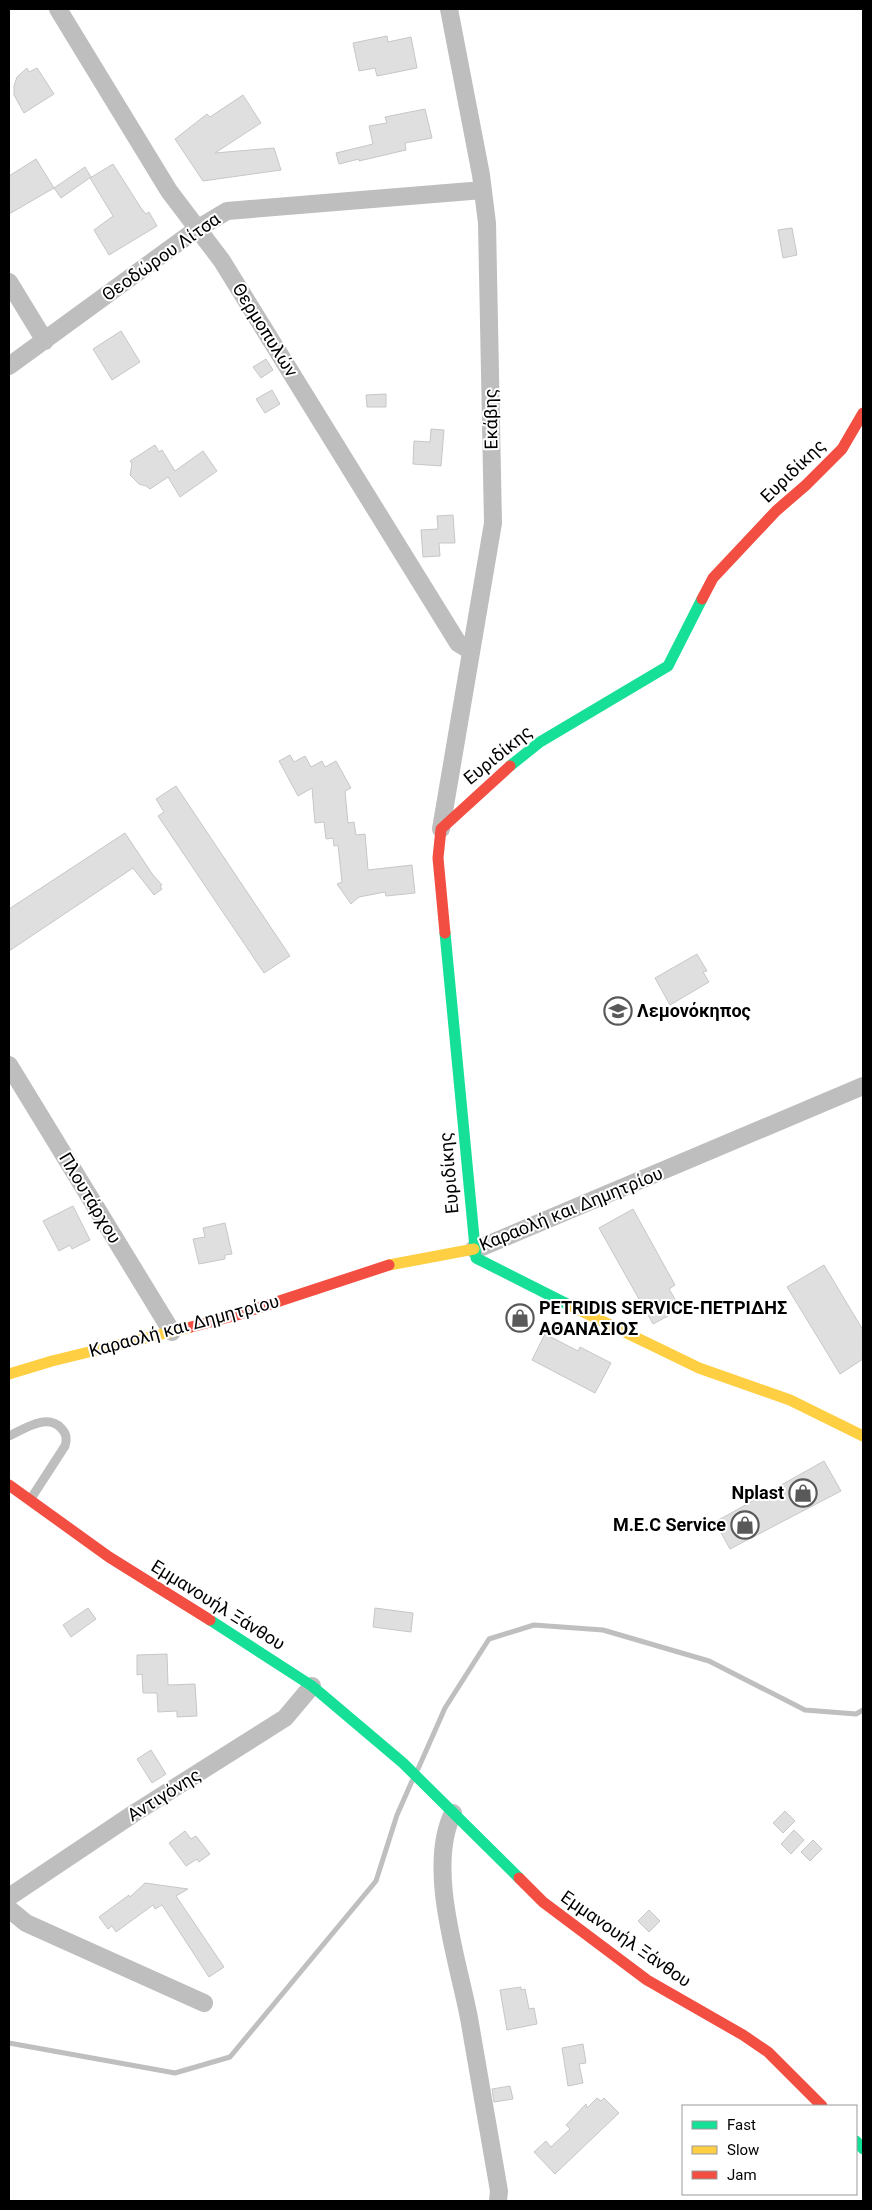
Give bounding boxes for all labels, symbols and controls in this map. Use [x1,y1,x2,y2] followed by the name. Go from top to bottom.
[98,208,224,305] street label: Θεοδώρου Λίτσα
[228,279,303,381] street label: Θερμοπυλών
[479,388,502,450] street label: Εκάβης
[756,435,829,507] street label: Ευριδίκης
[459,721,536,789] street label: Ευριδίκης
[603,996,633,1026] school or university icon: Λεμονόκηπος
[637,1000,751,1021] place label: Λεμονόκηπος
[434,1131,463,1215] street label: Ευριδίκης
[55,1148,126,1247] street label: Πλουτάρχου
[476,1162,666,1255] street label: Καραολή και Δημητρίου
[87,1290,281,1361] street label: Καραολή και Δημητρίου
[539,1297,787,1339] place label: PETRIDIS SERVICE-ΠΕΤΡΙΔΗΣ ΑΘΑΝΑΣΙΟΣ
[505,1303,535,1333] shop icon: PETRIDIS SERVICE-ΠΕΤΡΙΔΗΣ ΑΘΑΝΑΣΙΟΣ
[788,1478,818,1508] shop icon: Nplast
[731,1482,784,1503] place label: Nplast
[730,1510,760,1540] shop icon: M.E.C Service
[613,1514,726,1535] place label: M.E.C Service
[148,1555,289,1654] street label: Εμμανουήλ Ξάνθου
[123,1764,204,1825] street label: Αντιγόνης
[557,1886,695,1991] street label: Εμμανουήλ Ξάνθου
[682,2105,857,2195] legend
[727,2116,756,2134] text: Fast
[727,2141,759,2159] text: Slow
[727,2166,757,2184] text: Jam

